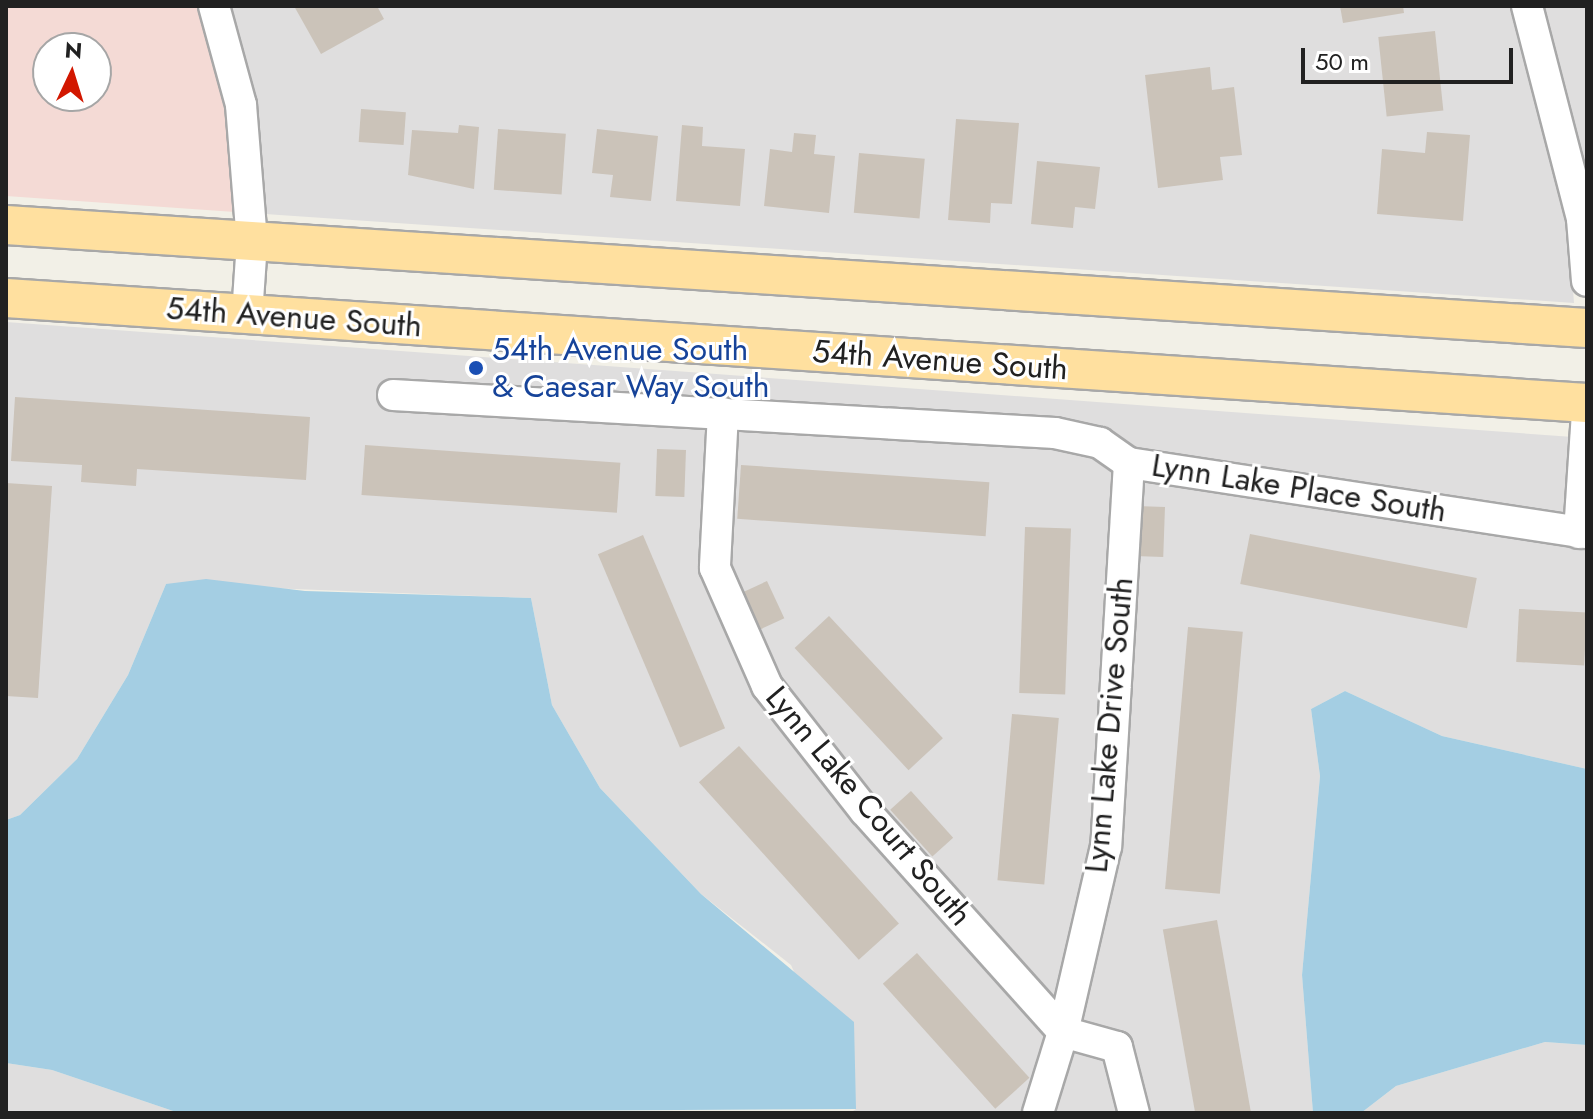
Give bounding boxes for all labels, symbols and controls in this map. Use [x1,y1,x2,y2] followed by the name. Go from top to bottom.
[32,32,112,112] north arrow
[1305,32,1517,82] scale bar
[64,33,83,67] text: N
[1315,44,1369,79] text: 50 m
[165,289,423,345] street label: 54th Avenue South
[492,331,770,406] place label: 54th Avenue South & Caesar Way South
[811,332,1069,388] street label: 54th Avenue South
[467,359,485,377] marker: 54th Avenue South & Caesar Way South
[1149,446,1449,530] street label: Lynn Lake Place South
[1077,576,1141,874] street label: Lynn Lake Drive South
[758,679,980,933] street label: Lynn Lake Court South

